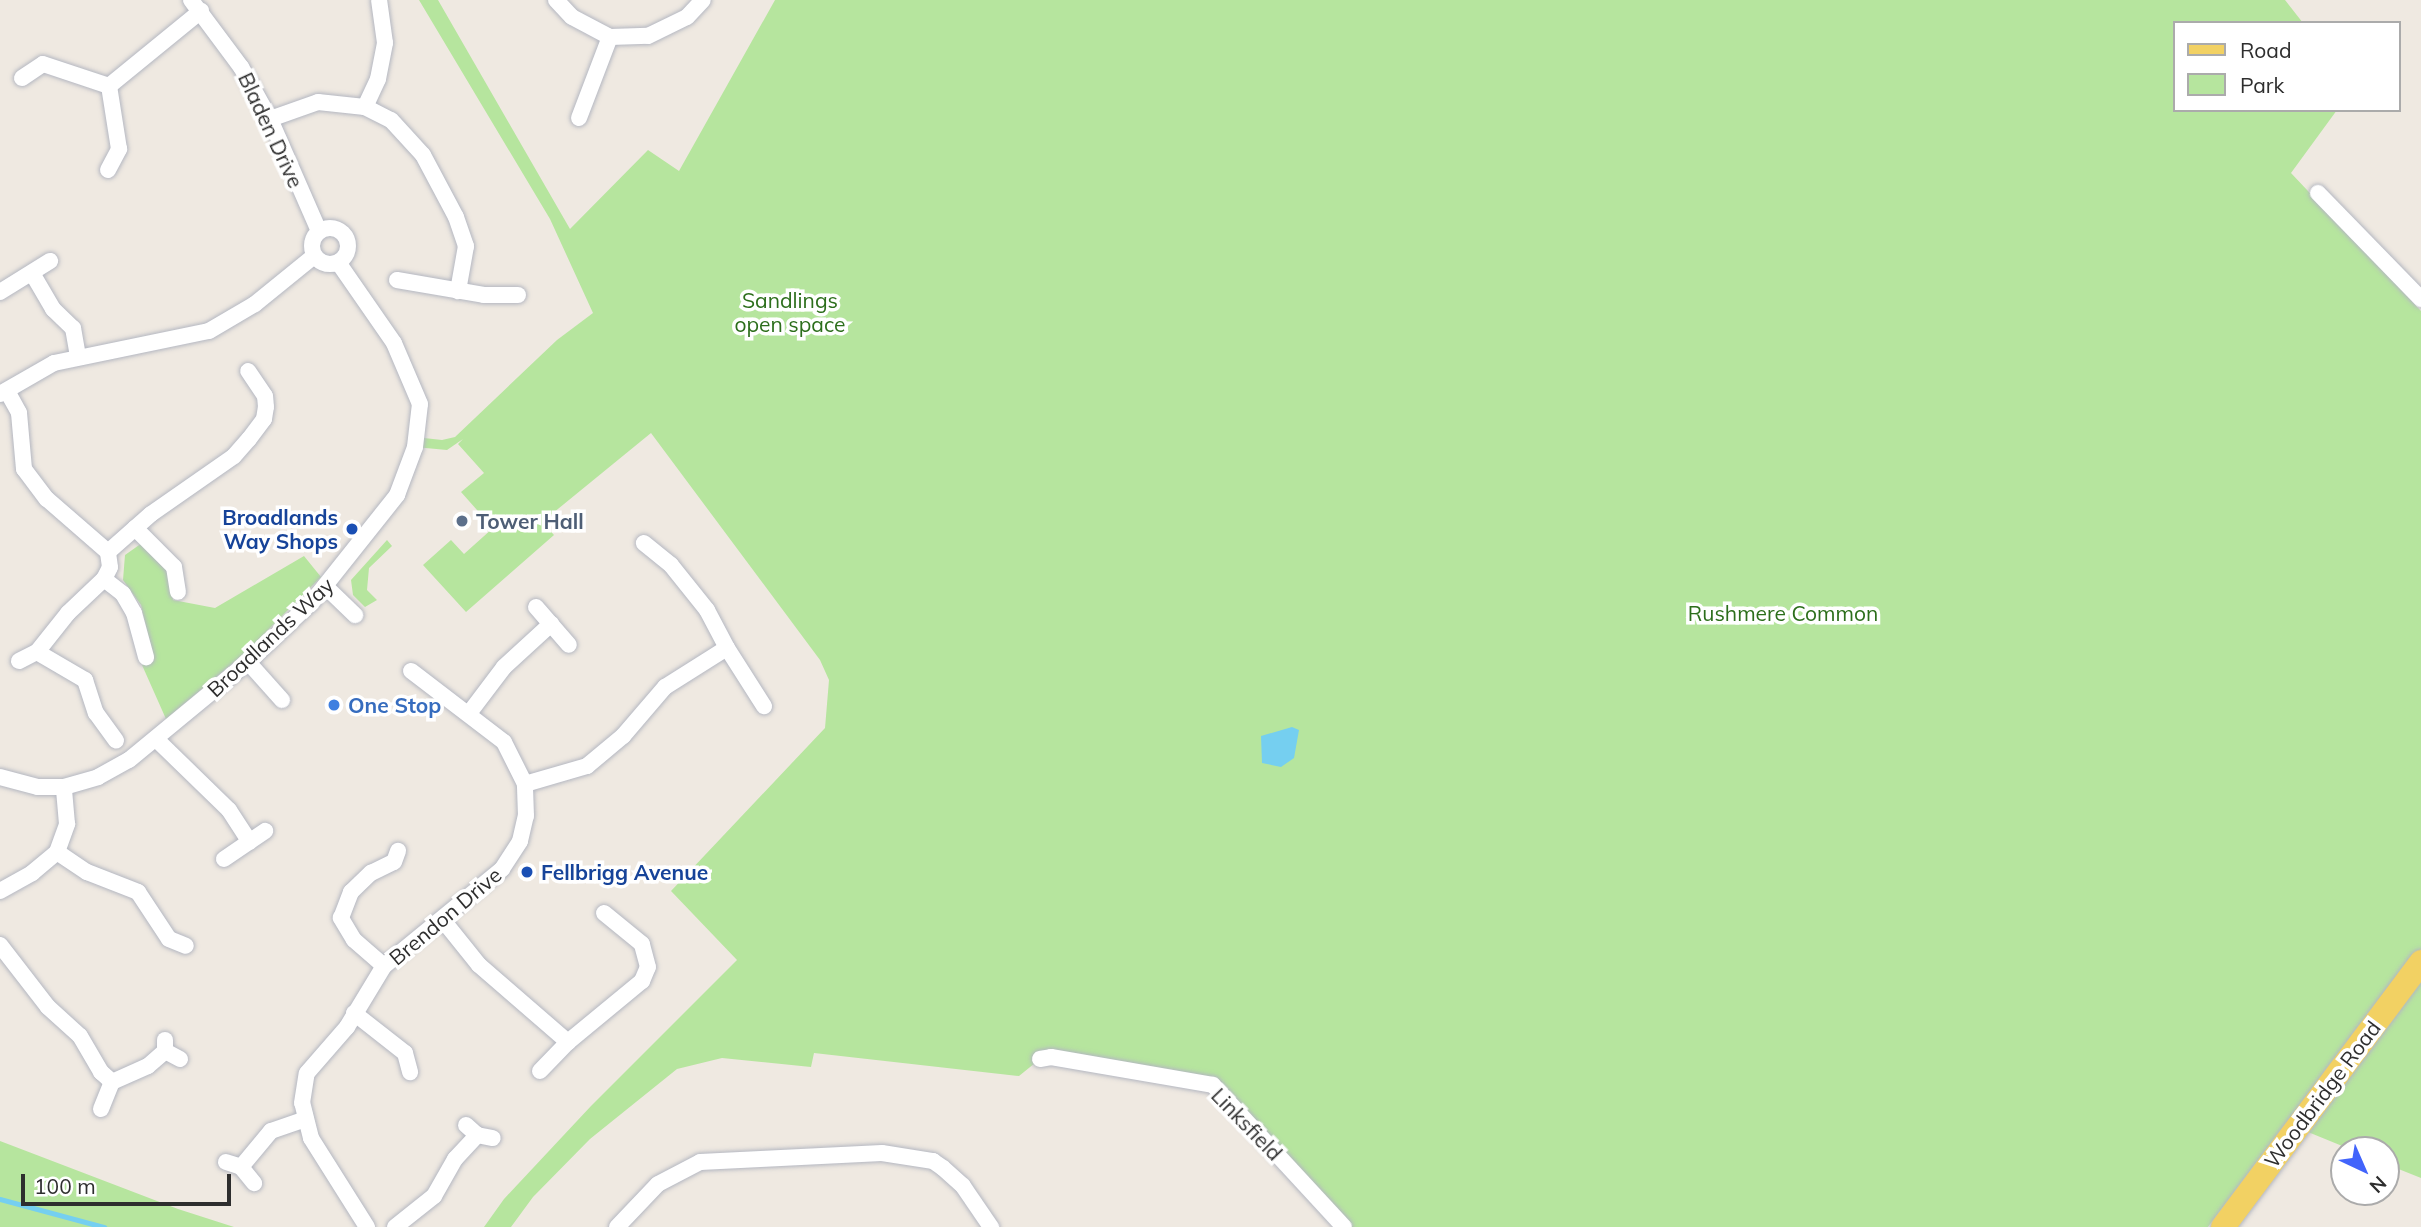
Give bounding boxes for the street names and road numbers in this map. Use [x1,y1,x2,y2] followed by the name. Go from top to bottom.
[233,68,309,192] street label: Bladen Drive
[202,572,338,702] street label: Broadlands Way
[384,862,506,970] street label: Brendon Drive
[2259,1016,2385,1172] street label: Woodbridge Road
[1206,1083,1288,1165] street label: Linksfield

